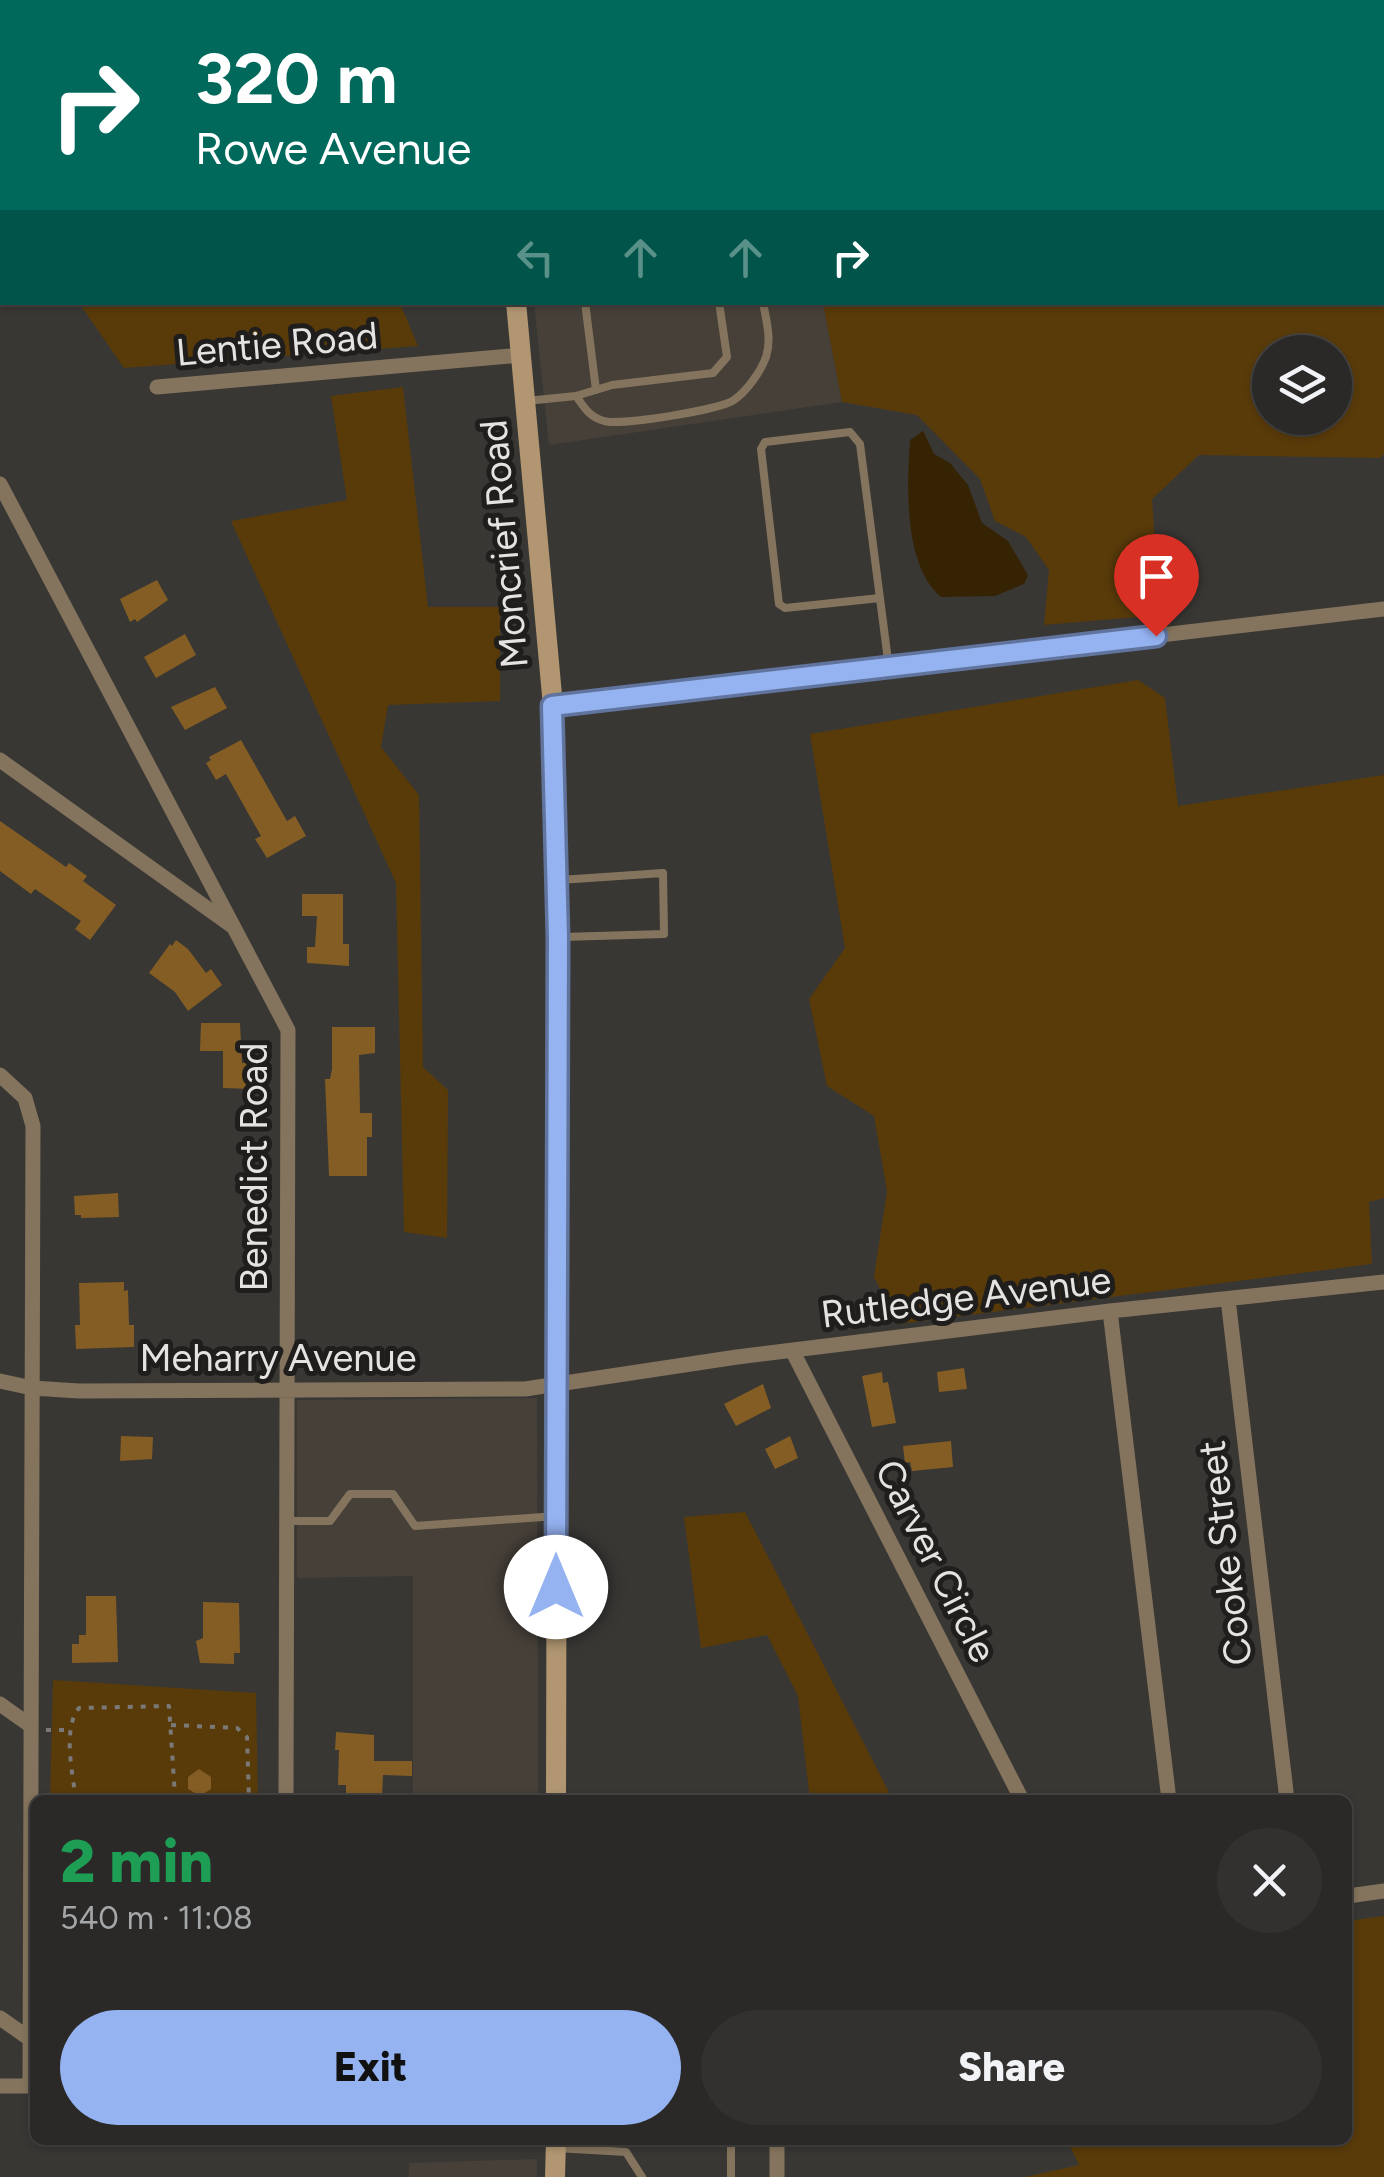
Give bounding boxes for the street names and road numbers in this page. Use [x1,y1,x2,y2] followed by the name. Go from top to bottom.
[174,312,380,376] street label: Lentie Road
[470,418,538,670] street label: Moncrief Road
[231,1043,277,1291] street label: Benedict Road
[818,1256,1114,1338] street label: Rutledge Avenue
[139,1335,417,1381] street label: Meharry Avenue
[1188,1438,1262,1668] street label: Cooke Street
[865,1452,1007,1670] street label: Carver Circle

